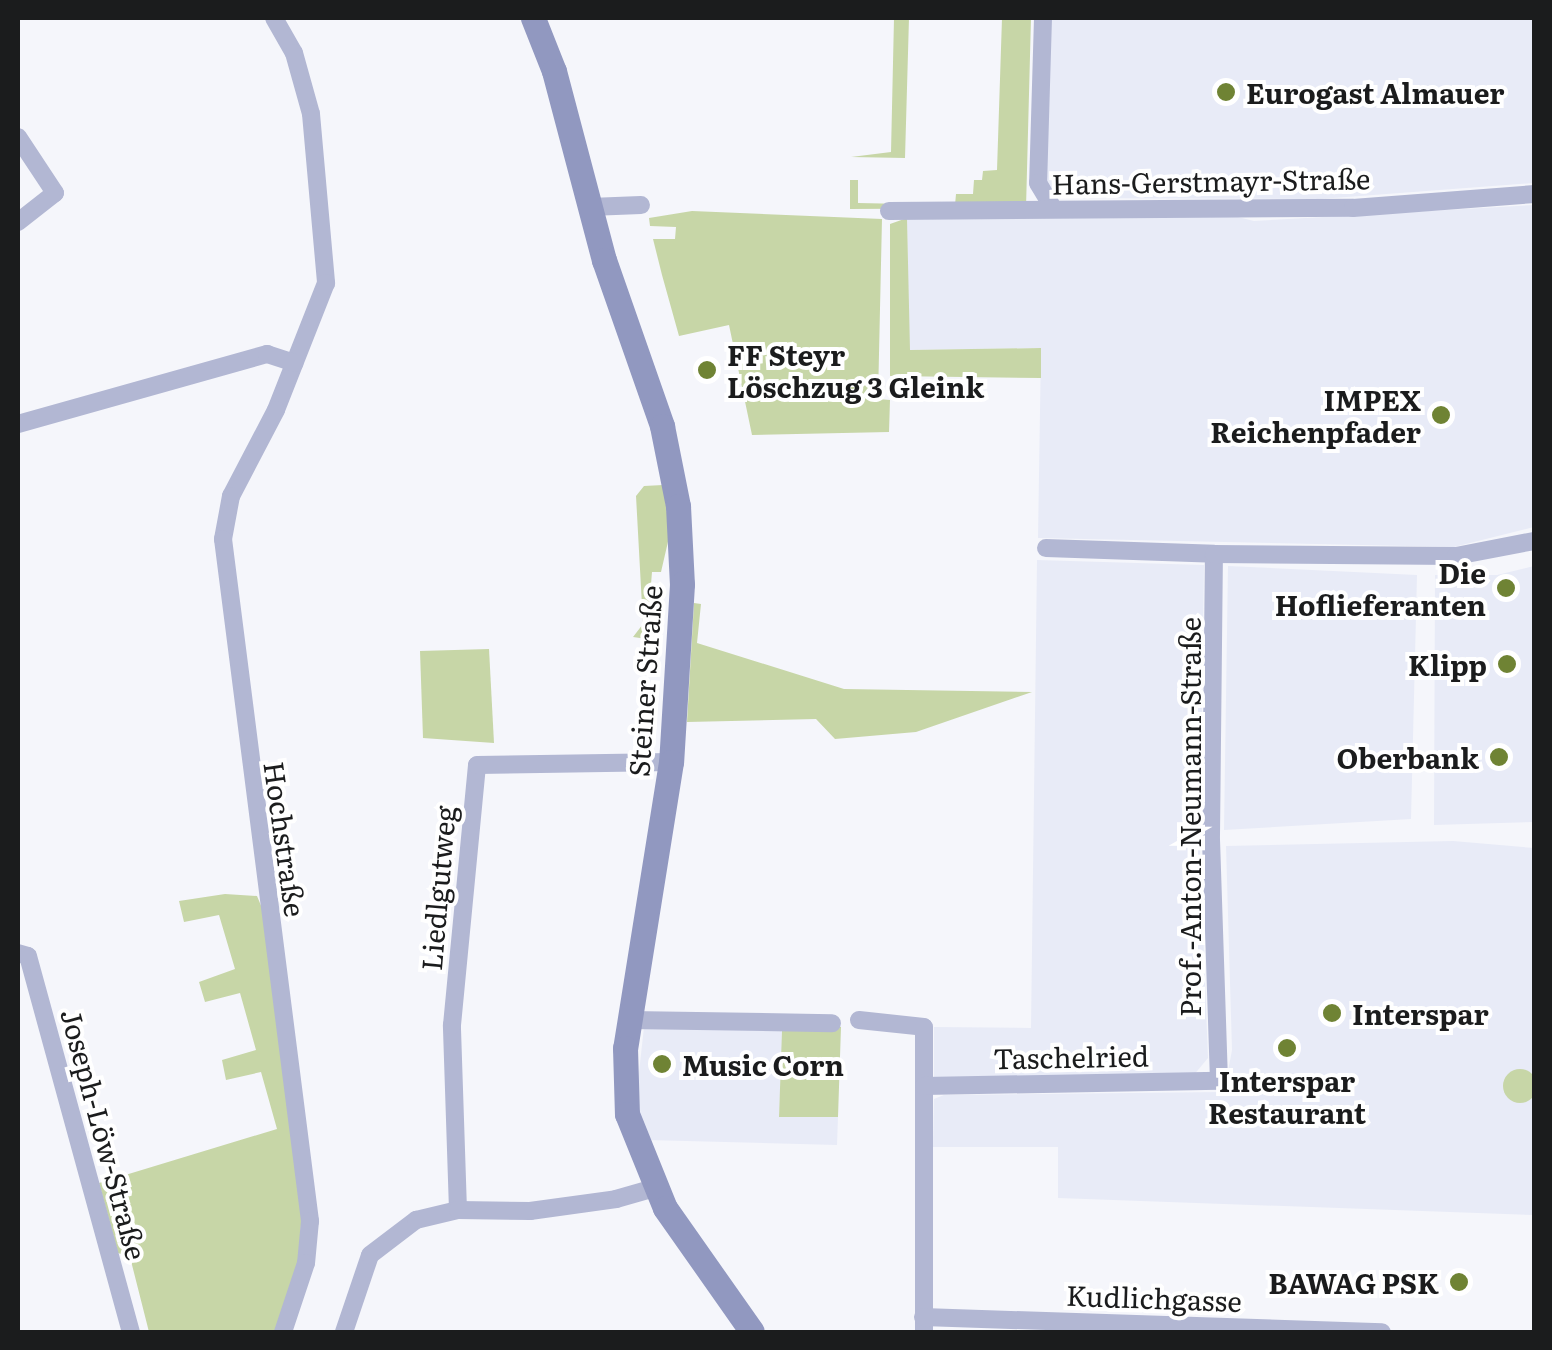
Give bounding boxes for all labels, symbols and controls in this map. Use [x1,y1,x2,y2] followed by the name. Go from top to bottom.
[1246,75,1504,109] place label: Eurogast Almauer
[1215,81,1237,103] marker: Eurogast Almauer
[1051,160,1371,200] street label: Hans-Gerstmayr-Straße
[727,337,984,403] place label: FF Steyr Löschzug 3 Gleink
[696,359,718,381] marker: FF Steyr Löschzug 3 Gleink
[1210,382,1421,448] place label: IMPEX Reichenpfader
[1430,404,1452,426] marker: IMPEX Reichenpfader
[1275,555,1486,621] place label: Die Hoflieferanten
[1495,577,1517,599] marker: Die Hoflieferanten
[621,584,667,778] street label: Steiner Straße
[1172,617,1206,1017] street label: Prof.-Anton-Neumann-Straße
[1408,647,1487,681] place label: Klipp
[1496,653,1518,675] marker: Klipp
[1337,740,1479,774] place label: Oberbank
[1488,746,1510,768] marker: Oberbank
[258,759,314,919] street label: Hochstraße
[413,804,461,972] street label: Liedlgutweg
[1352,996,1489,1030] place label: Interspar
[1321,1002,1343,1024] marker: Interspar
[55,1005,155,1263] street label: Joseph-Löw-Straße
[1276,1037,1298,1059] marker: Interspar Restaurant
[993,1038,1149,1074] street label: Taschelried
[682,1047,844,1081] place label: Music Corn
[651,1053,673,1075] marker: Music Corn
[1208,1063,1366,1129] place label: Interspar Restaurant
[1268,1265,1439,1299] place label: BAWAG PSK
[1448,1271,1470,1293] marker: BAWAG PSK
[1066,1277,1242,1317] street label: Kudlichgasse

